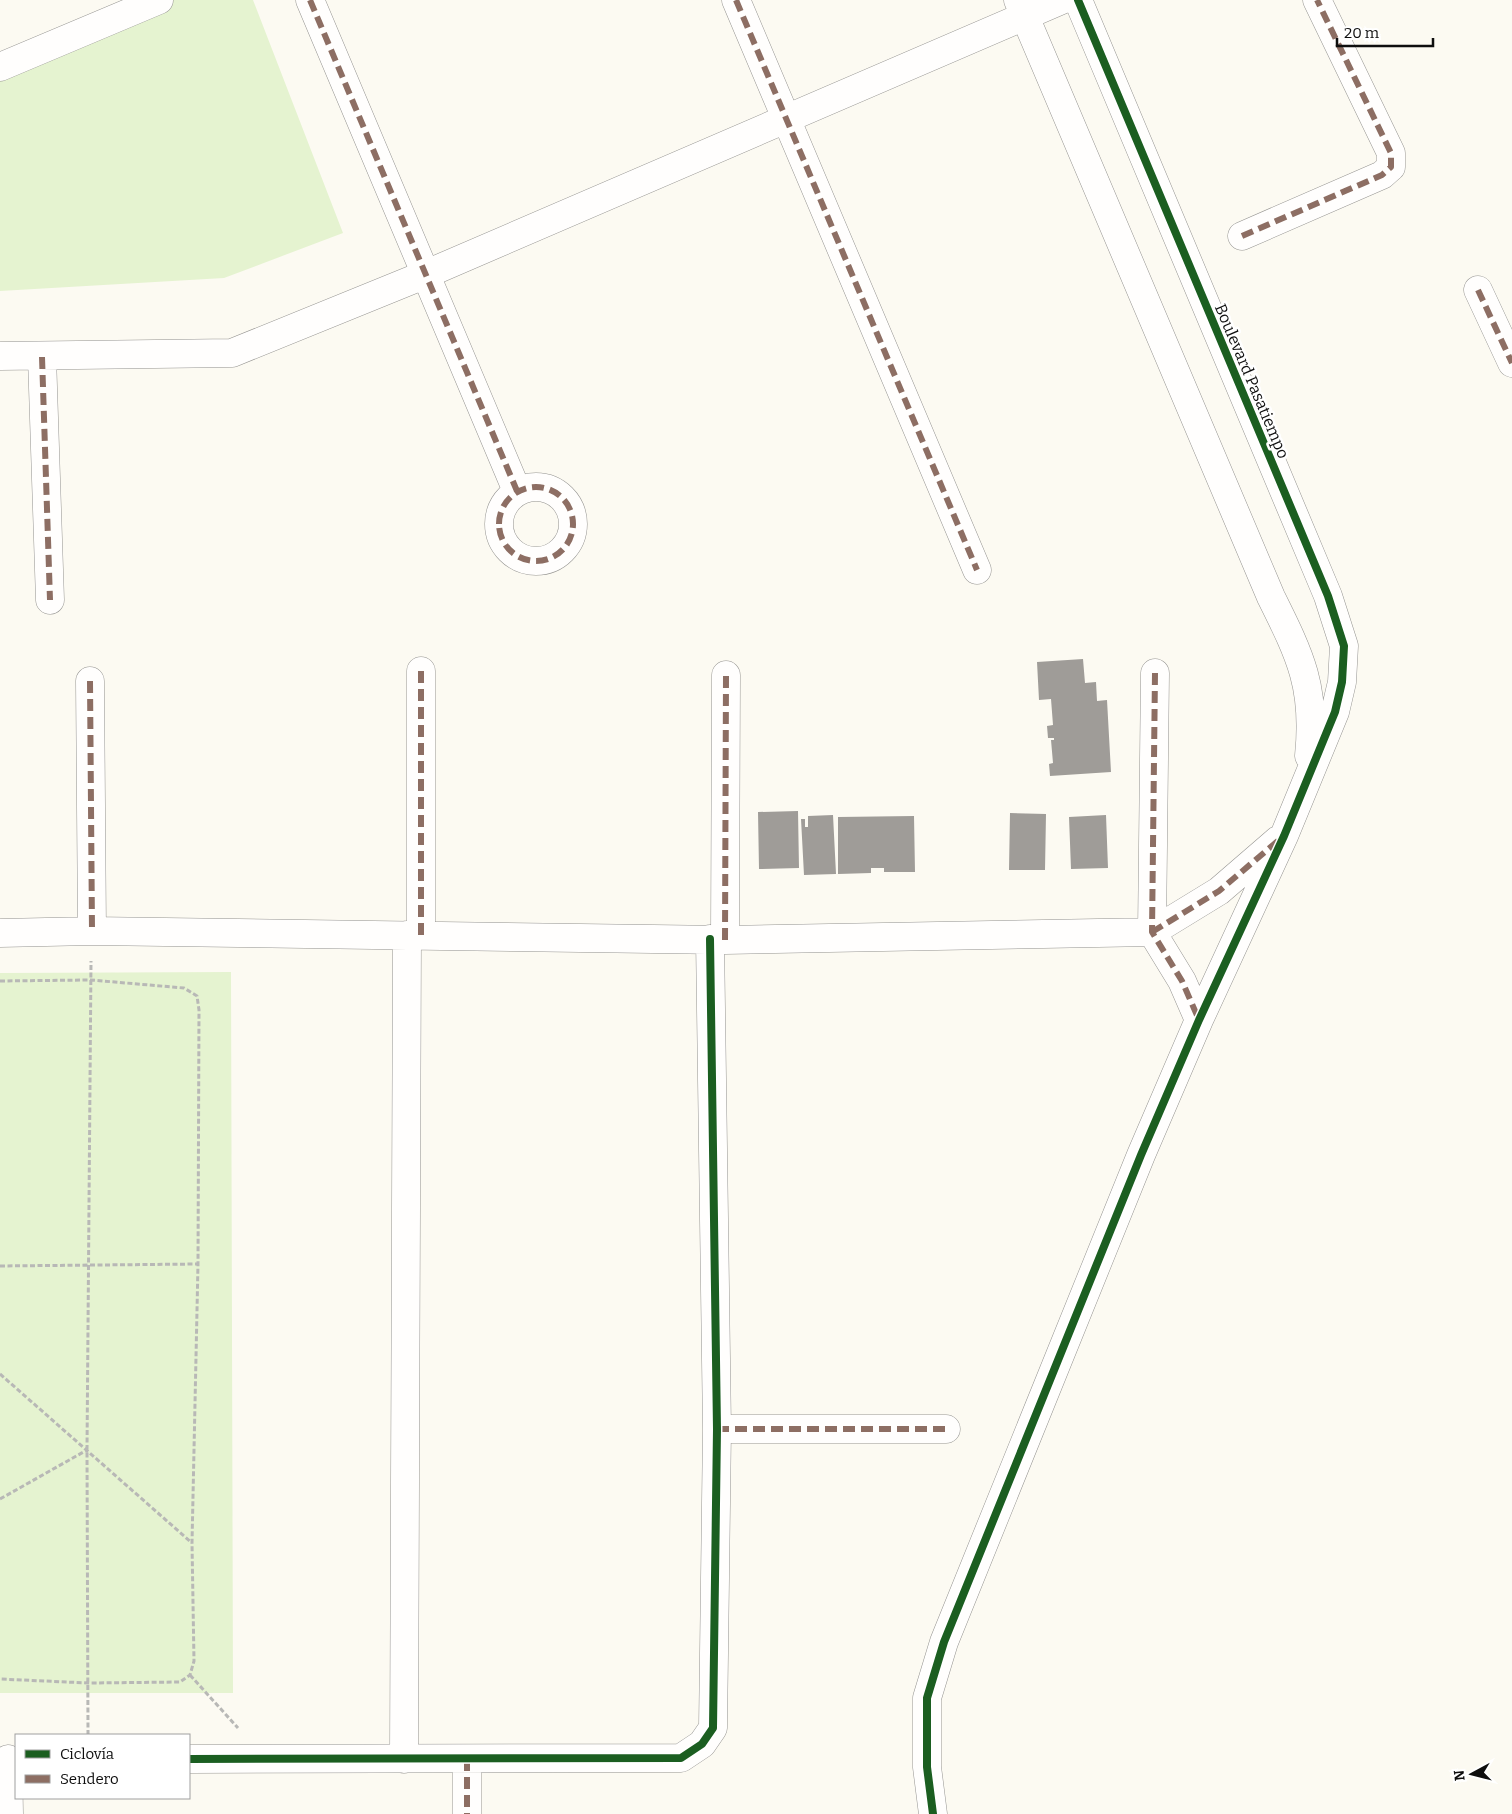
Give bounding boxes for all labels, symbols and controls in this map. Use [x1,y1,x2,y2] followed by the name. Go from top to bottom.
[1337,15,1433,47] scale bar
[1344,24,1380,42] text: 20 m
[1211,301,1293,461] street label: Boulevard Pasatiempo
[15,1734,190,1799] legend
[60,1745,114,1763] text: Ciclovía
[1447,1749,1497,1799] north arrow
[1450,1769,1469,1782] text: N
[60,1770,119,1788] text: Sendero

